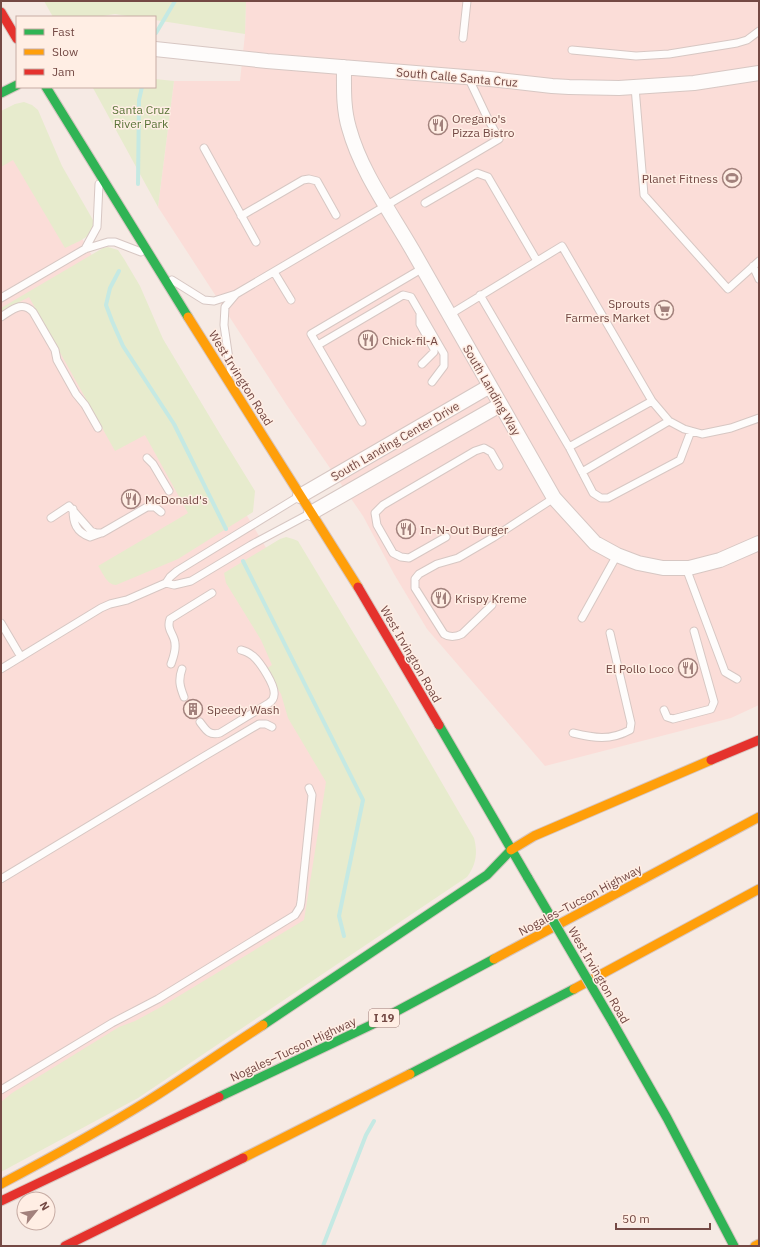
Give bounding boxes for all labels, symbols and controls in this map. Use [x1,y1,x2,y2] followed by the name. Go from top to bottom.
[16,16,156,88] legend
[52,24,75,39] text: Fast
[52,44,78,59] text: Slow
[52,64,75,79] text: Jam
[396,64,519,90] street label: South Calle Santa Cruz
[112,102,170,131] park label: Santa Cruz River Park
[452,111,515,140] place label: Oregano's Pizza Bistro
[427,114,449,136] restaurant icon: Oregano's Pizza Bistro
[721,167,743,189] sports icon: Planet Fitness
[642,171,718,186] place label: Planet Fitness
[565,296,650,325] place label: Sprouts Farmers Market
[653,299,675,321] supermarket icon: Sprouts Farmers Market
[206,328,276,428] street label: West Irvington Road
[357,329,379,351] restaurant icon: Chick-fil-A
[382,333,438,348] place label: Chick-fil-A
[460,342,524,438] street label: South Landing Way
[328,398,462,484] street label: South Landing Center Drive
[120,488,142,510] restaurant icon: McDonald's
[145,492,208,507] place label: McDonald's
[395,518,417,540] restaurant icon: In-N-Out Burger
[420,522,509,537] place label: In-N-Out Burger
[430,587,452,609] restaurant icon: Krispy Kreme
[455,591,527,606] place label: Krispy Kreme
[377,603,445,705] street label: West Irvington Road
[677,657,699,679] restaurant icon: El Pollo Loco
[606,661,674,676] place label: El Pollo Loco
[182,698,204,720] building icon: Speedy Wash
[207,702,280,717] place label: Speedy Wash
[516,861,644,939] street label: Nogales–Tucson Highway
[565,924,633,1026] street label: West Irvington Road
[369,1009,399,1027] road number: I 19
[228,1013,358,1085] street label: Nogales–Tucson Highway
[16,1191,56,1231] north arrow
[37,1199,53,1213] text: N
[616,1205,710,1231] scale bar
[622,1211,650,1226] text: 50 m

